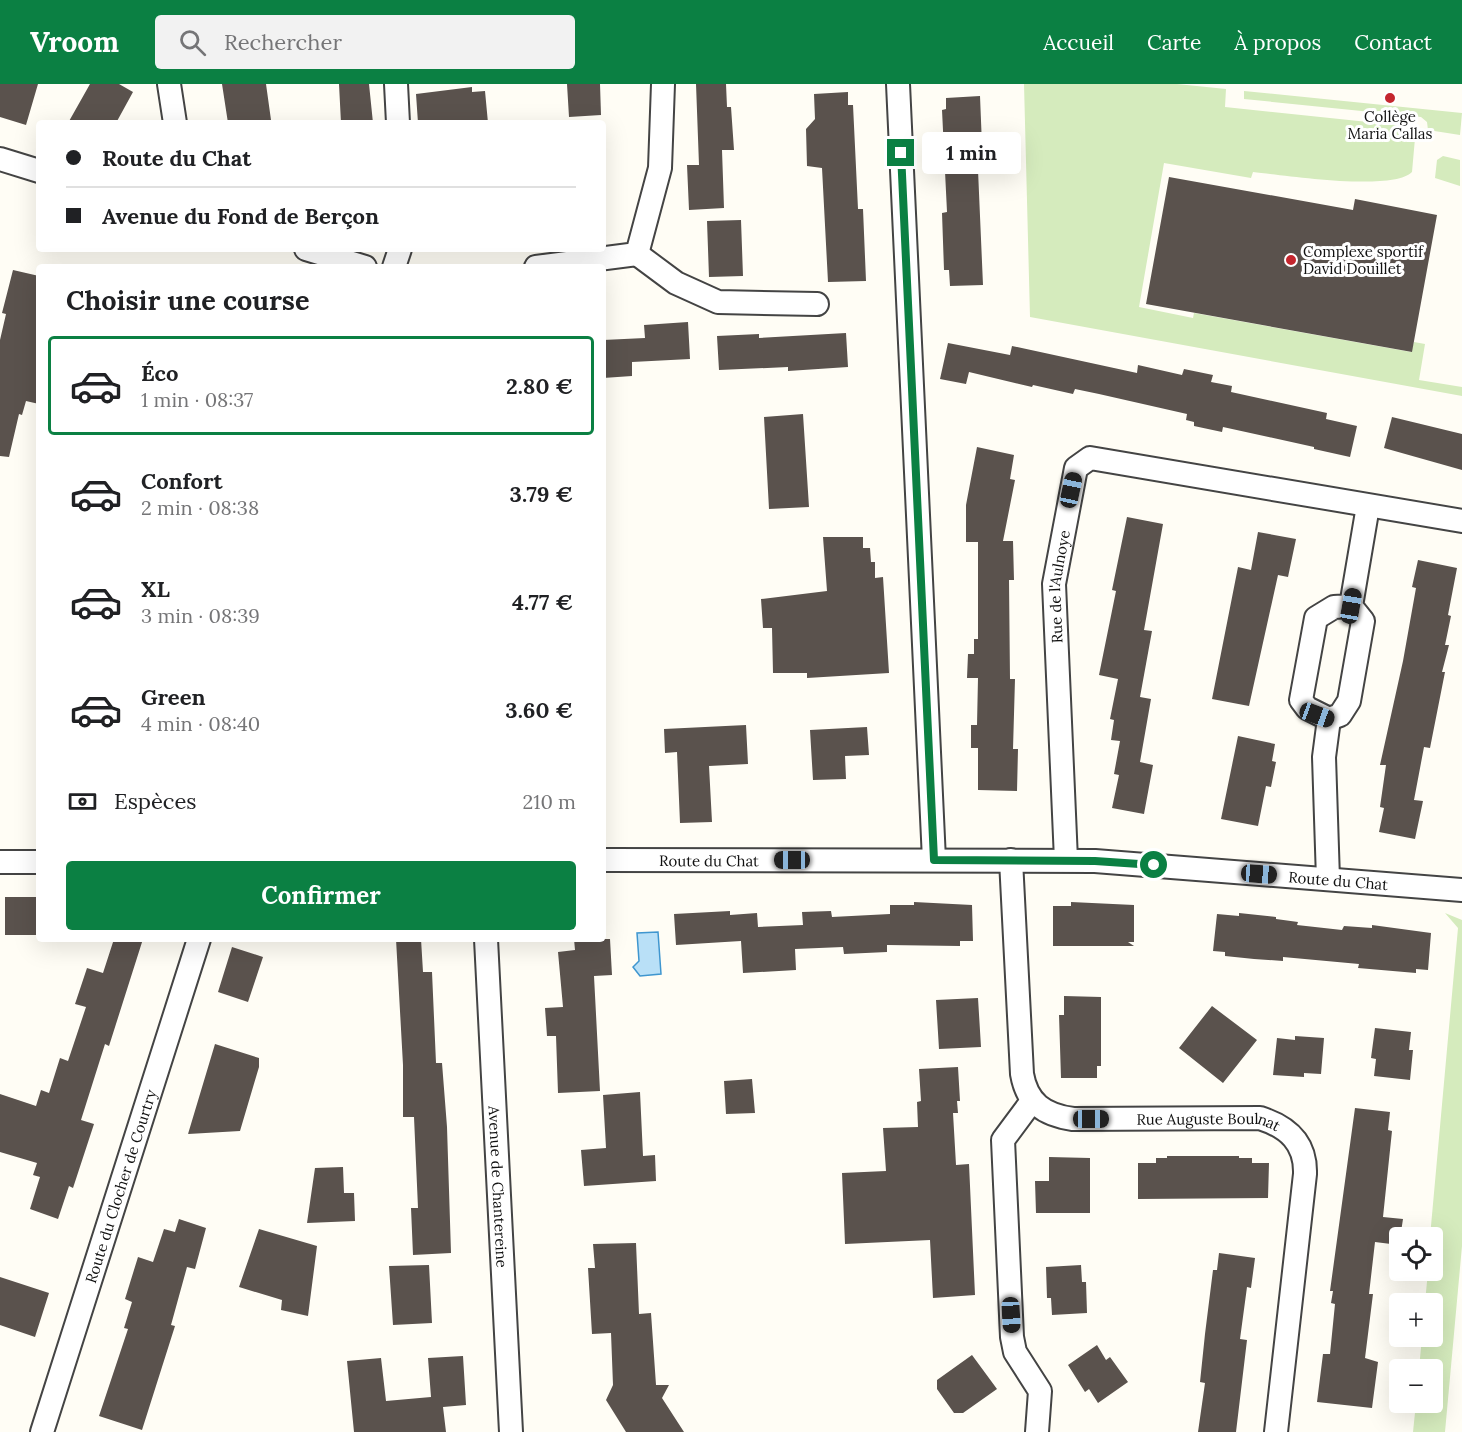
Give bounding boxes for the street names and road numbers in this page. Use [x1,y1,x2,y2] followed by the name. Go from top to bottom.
[1044,528,1074,644] street label: Rue de l'Aulnoye
[659,851,759,870] street label: Route du Chat
[1288,867,1389,894] street label: Route du Chat
[81,1087,160,1285] street label: Route du Clocher de Courtry
[485,1104,512,1268] street label: Avenue de Chantereine
[1136,1109,1284,1135] street label: Rue Auguste Boulnat

